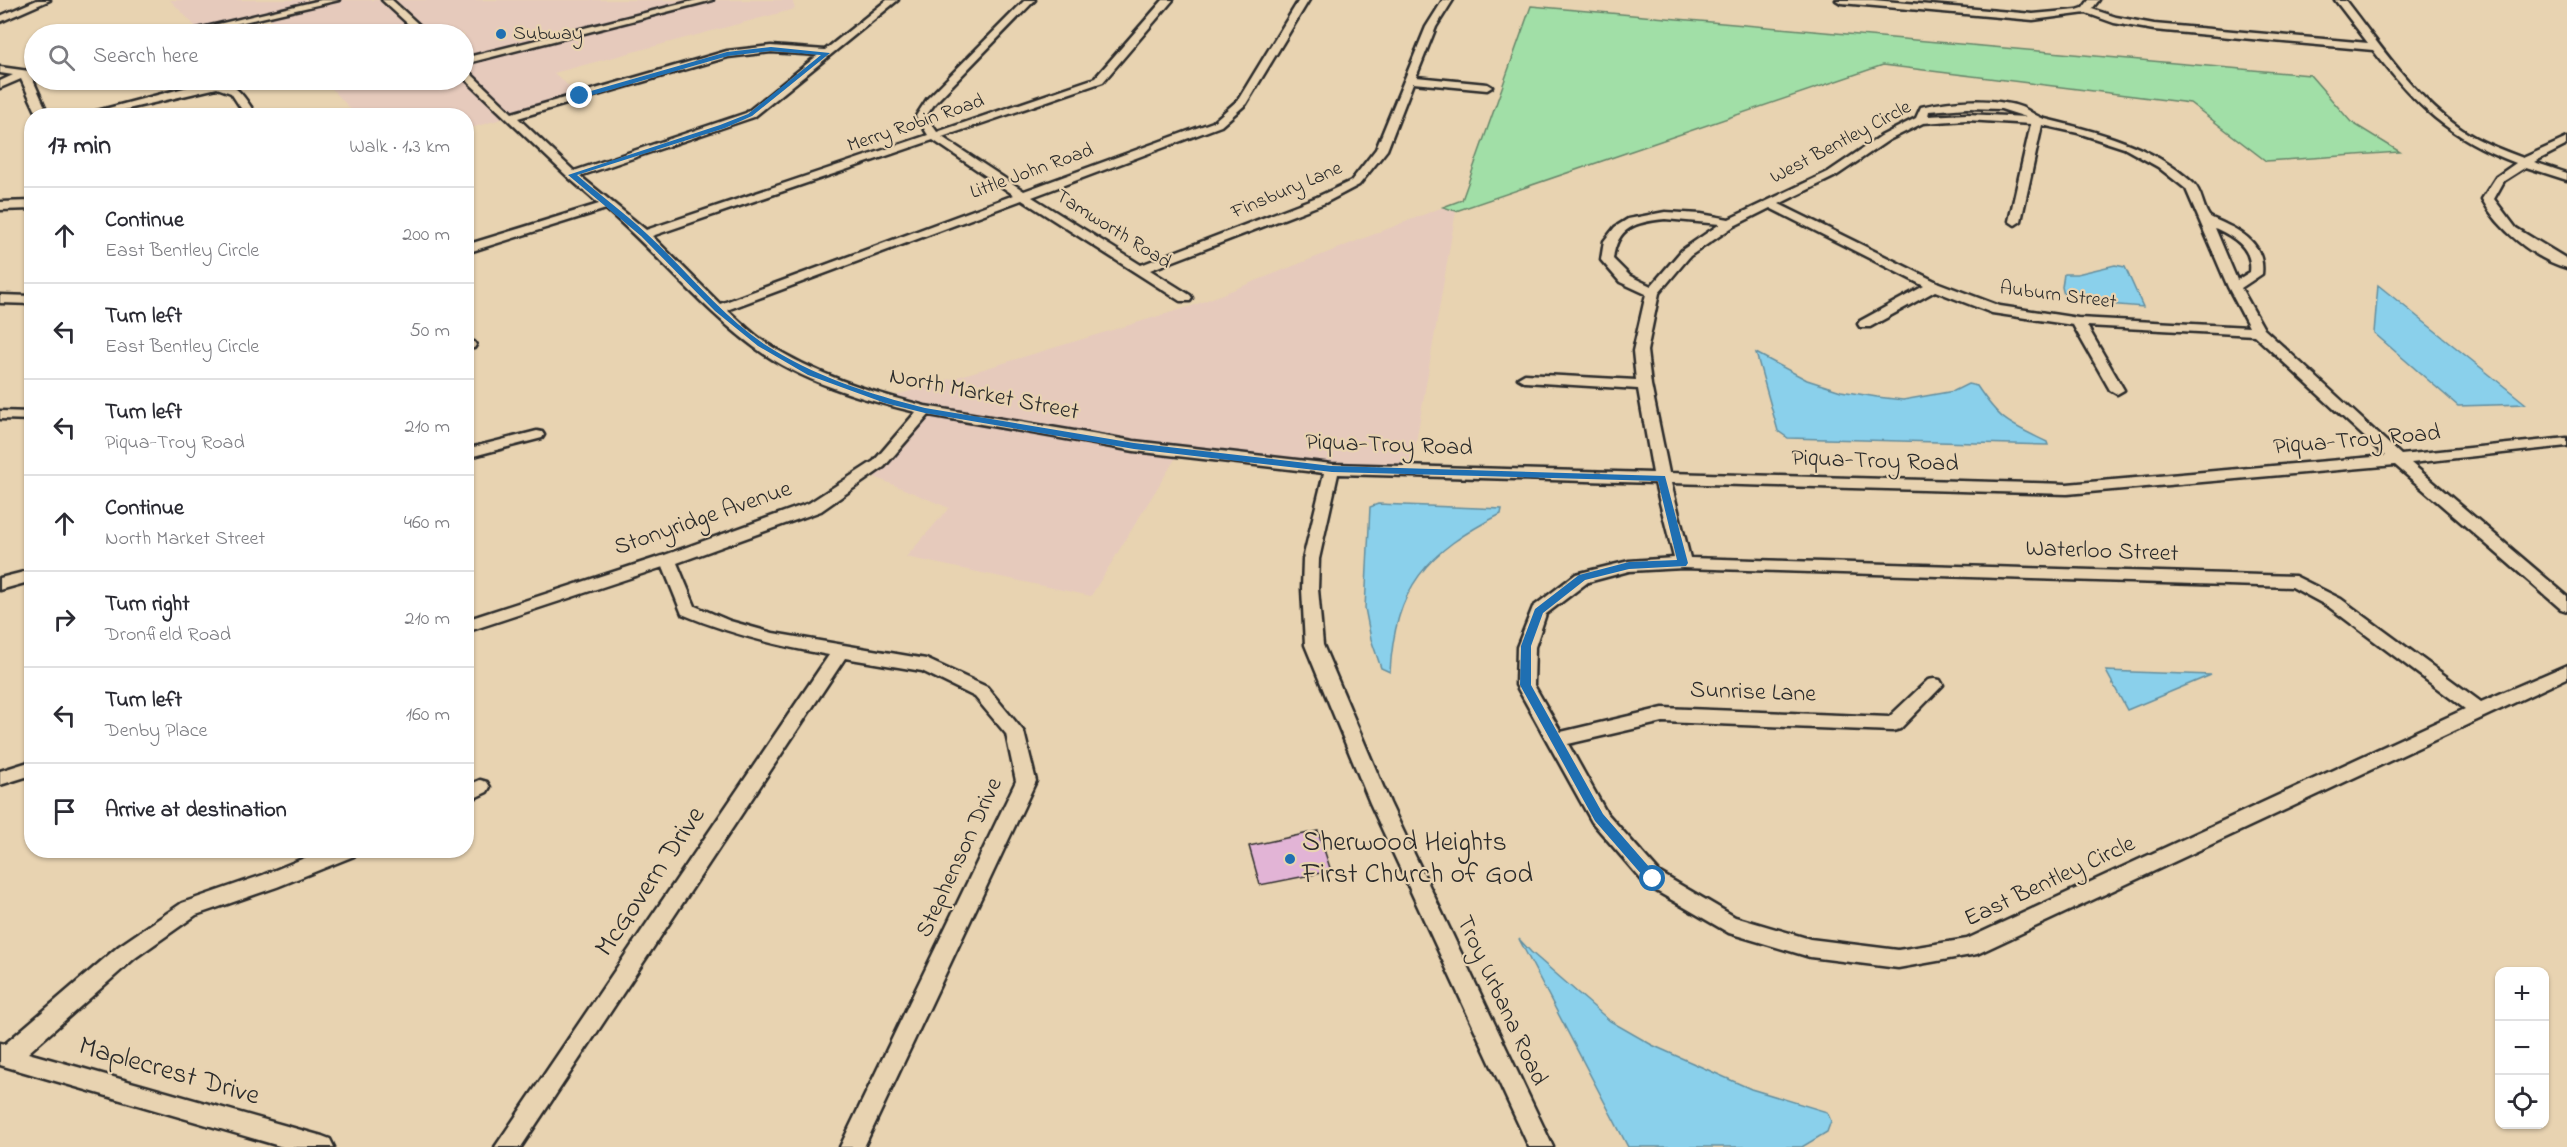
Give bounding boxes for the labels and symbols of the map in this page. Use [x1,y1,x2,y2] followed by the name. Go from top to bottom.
[513,20,583,49] place label: Subway
[494,27,508,41] marker: Subway
[566,82,592,108] route end
[844,87,988,161] street label: Merry Robin Road
[1765,94,1917,192] street label: West Bentley Circle
[966,136,1098,208] street label: Little John Road
[1226,155,1347,228] street label: Finsbury Lane
[1049,183,1177,277] street label: Tamworth Road
[1998,274,2118,318] street label: Auburn Street
[886,359,1082,431] street label: North Market Street
[2272,416,2443,467] street label: Piqua-Troy Road
[1305,426,1474,467] street label: Piqua-Troy Road
[1791,442,1960,483] street label: Piqua-Troy Road
[610,472,797,567] street label: Stonyridge Avenue
[2025,532,2179,572] street label: Waterloo Street
[1689,673,1817,713] street label: Sunrise Lane
[908,772,1013,944] street label: Stephenson Drive
[585,798,717,965] street label: McGovern Drive
[1301,823,1533,896] place label: Sherwood Heights First Church of God
[1959,827,2142,938] street label: East Bentley Circle
[1283,852,1297,866] marker: Sherwood Heights First Church of God
[1639,865,1665,891] route start
[1445,910,1556,1093] street label: Troy Urbana Road
[74,1027,265,1118] street label: Maplecrest Drive

